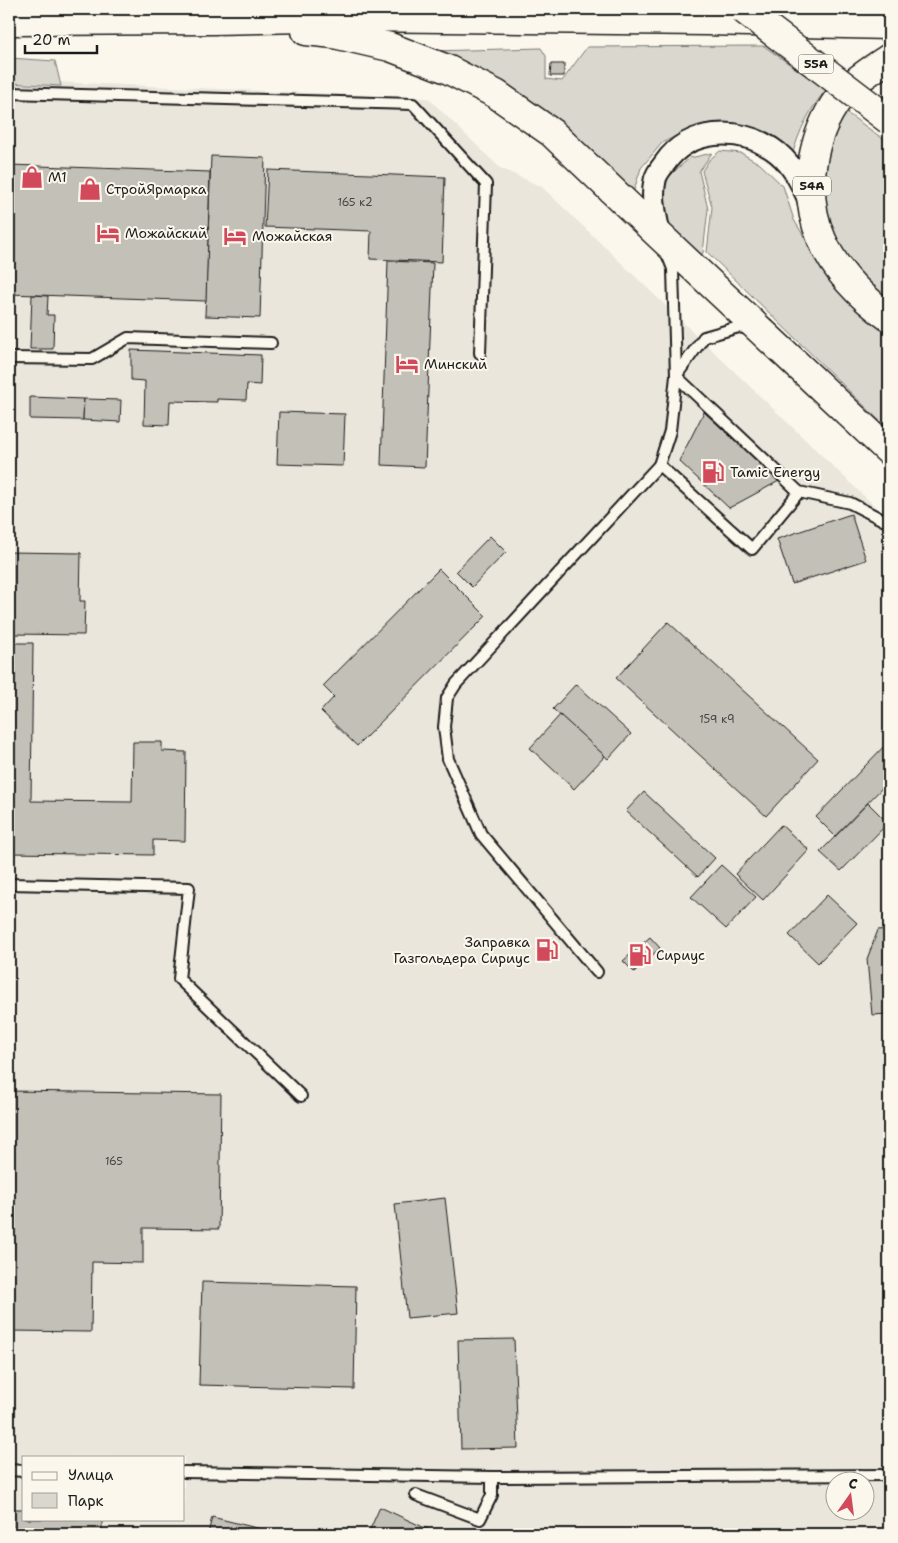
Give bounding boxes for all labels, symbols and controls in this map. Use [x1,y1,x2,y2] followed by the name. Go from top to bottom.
[25,22,98,54] scale bar
[32,30,71,50] text: 20 m
[798,54,834,74] road number: 55А
[19,164,45,190] shop icon: М1
[48,168,67,186] place label: М1
[77,176,103,202] shop icon: СтройЯрмарка
[793,177,831,196] road number: 54А
[106,180,207,198] place label: СтройЯрмарка
[337,195,373,210] house number: 165 к2
[95,220,121,246] hotel icon: Можайский
[222,223,248,249] hotel icon: Можайская
[125,224,207,242] place label: Можайский
[252,227,332,245] place label: Можайская
[394,351,420,377] hotel icon: Минский
[424,355,487,373] place label: Минский
[700,459,726,485] fuel station icon: Tamic Energy
[730,463,820,481] place label: Tamic Energy
[699,712,735,727] house number: 159 к9
[393,933,530,967] place label: Заправка Газгольдера Сириус
[534,937,560,963] fuel station icon: Заправка Газгольдера Сириус
[627,942,653,968] fuel station icon: Сириус
[656,946,705,964] place label: Сириус
[105,1154,123,1169] house number: 165
[22,1456,185,1520] legend
[68,1465,114,1485] text: Улица
[826,1470,876,1520] north arrow
[847,1474,859,1493] text: С
[68,1491,104,1511] text: Парк

